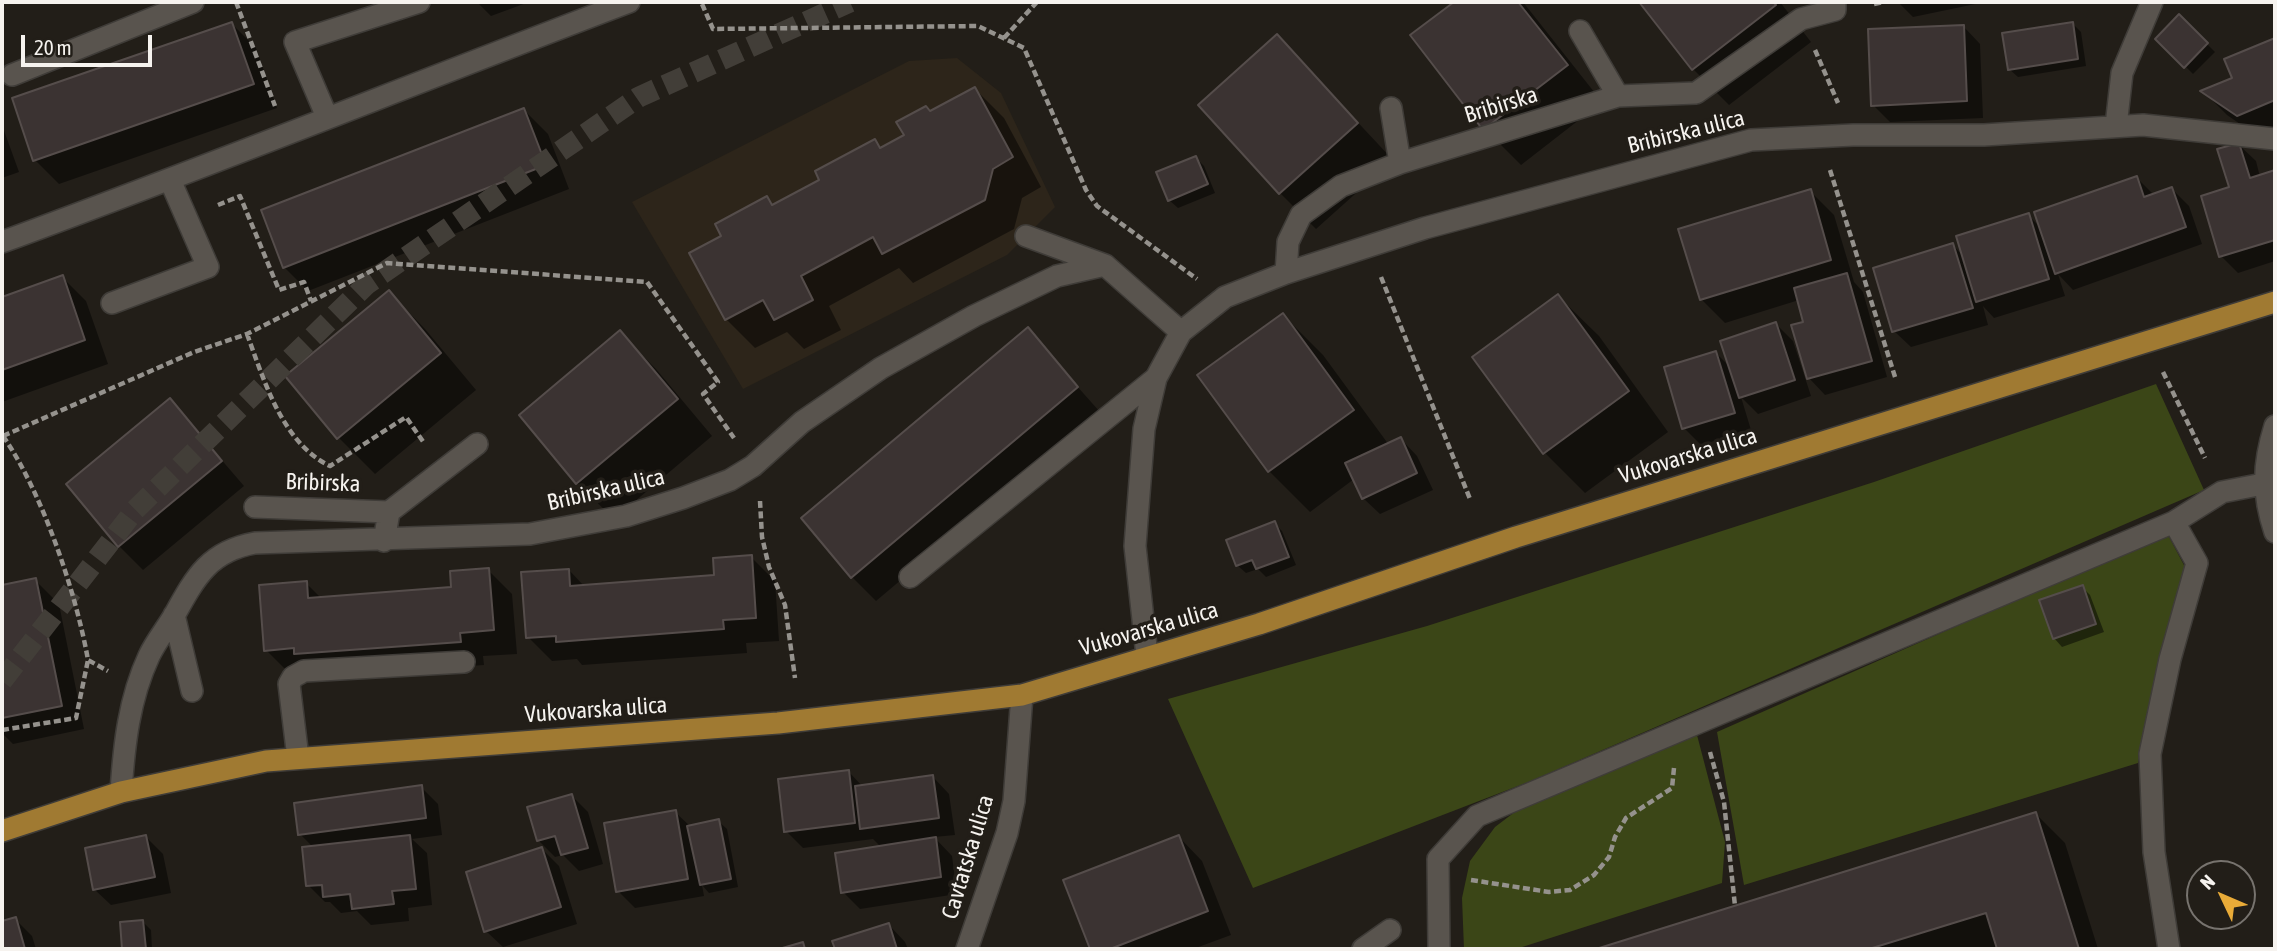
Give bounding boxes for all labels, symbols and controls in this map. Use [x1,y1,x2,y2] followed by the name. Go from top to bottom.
[24,21,156,65] scale bar
[34,35,72,59] text: 20 m
[1461,81,1541,129] street label: Bribirska
[1625,104,1747,160] street label: Bribirska ulica
[1616,422,1760,490] street label: Vukovarska ulica
[545,463,667,517] street label: Bribirska ulica
[285,468,361,498] street label: Bribirska
[1077,596,1221,662] street label: Vukovarska ulica
[524,691,668,729] street label: Vukovarska ulica
[936,792,1000,922] street label: Cavtatska ulica
[2186,860,2256,930] north arrow
[2196,870,2219,893] text: N

